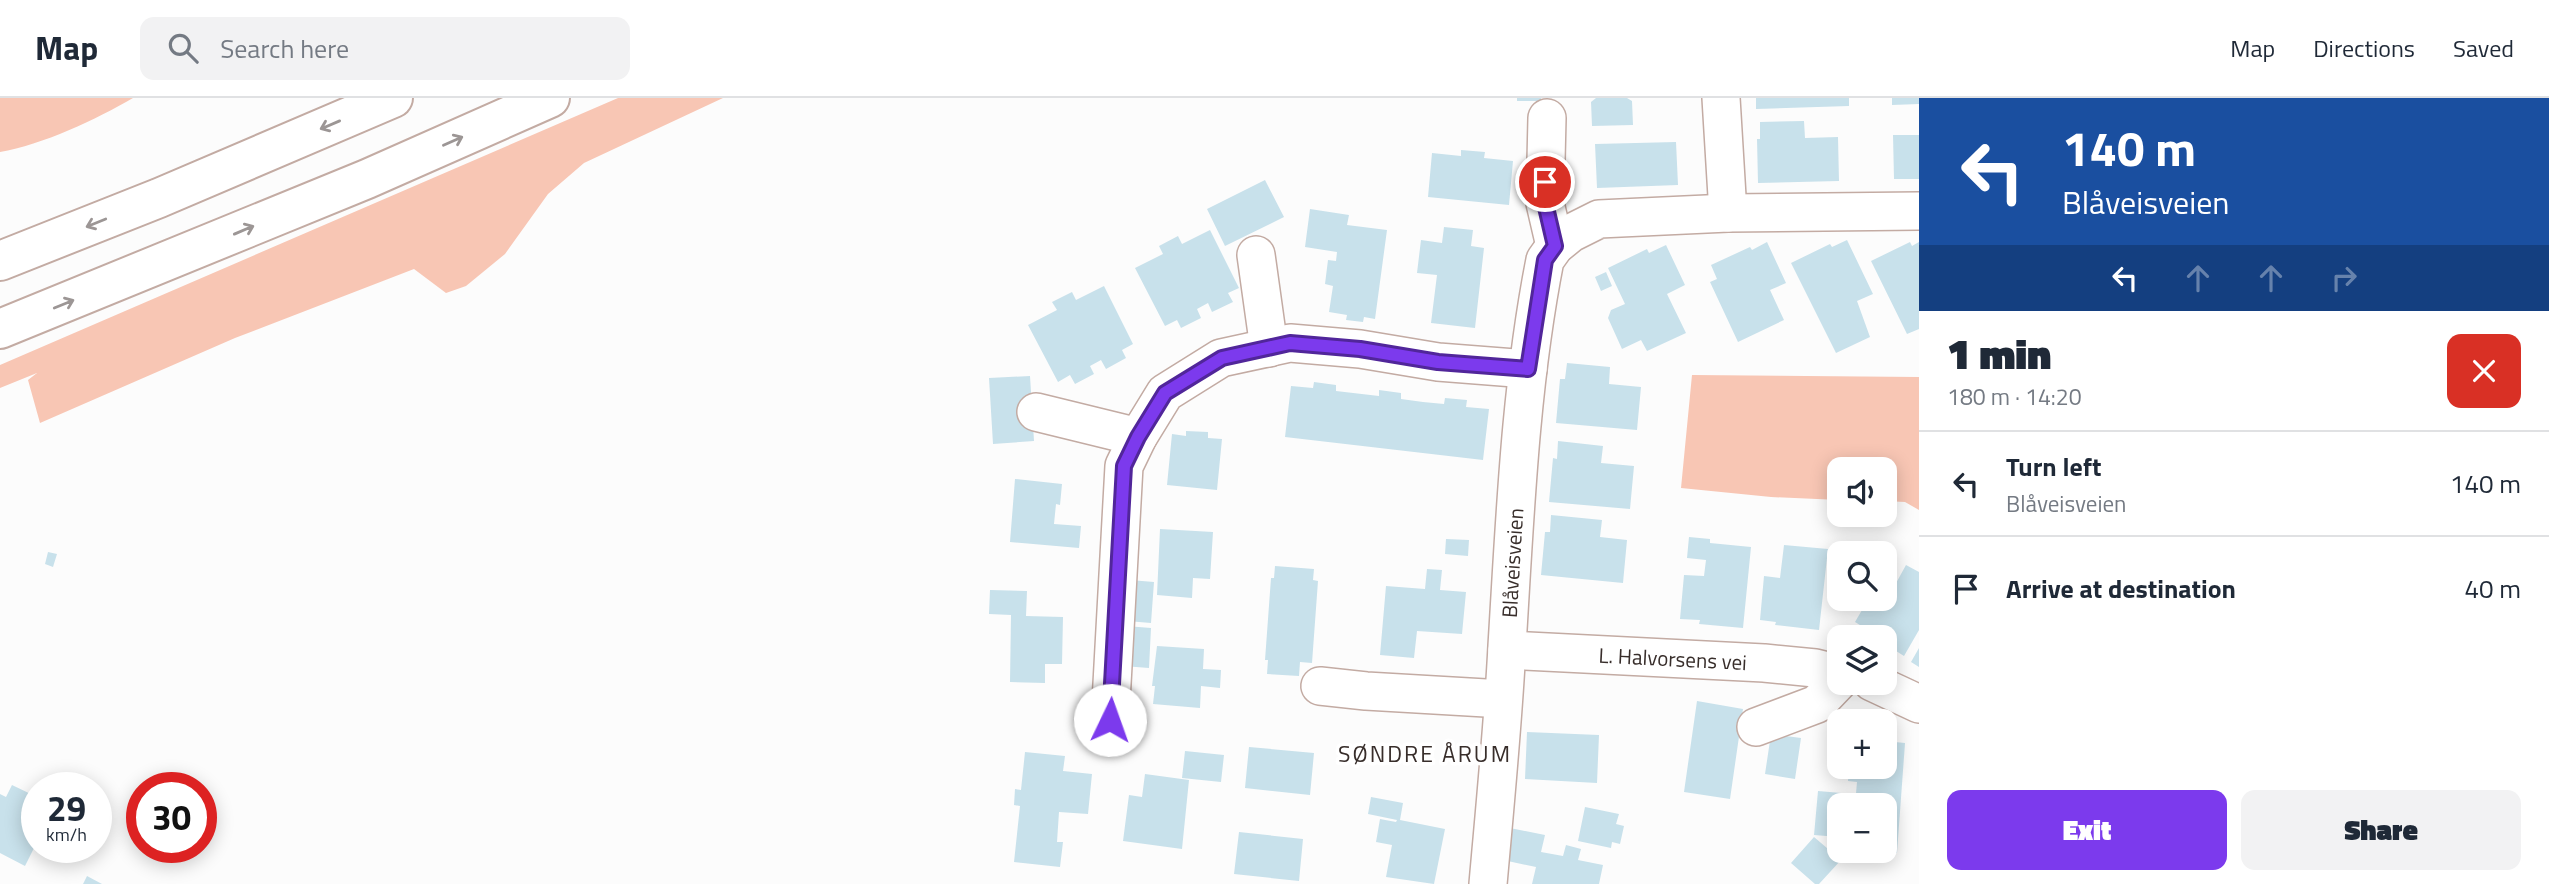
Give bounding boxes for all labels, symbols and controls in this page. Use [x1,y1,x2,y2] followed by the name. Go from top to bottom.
[140,17,630,80] search box
[35,23,98,73] text: Map
[164,29,202,67] icon: search
[220,29,349,68] text: Search here
[2230,30,2275,66] text: Map
[2313,30,2415,66] text: Directions
[2453,30,2514,66] text: Saved
[2062,110,2196,185] text: 140 m
[320,119,342,132] one-way arrow
[1947,126,2038,217] icon: left
[442,134,463,147] one-way arrow
[1515,152,1575,212] pin
[1526,163,1564,201] icon: arrive
[2062,178,2230,226] text: Blåveisveien
[85,218,107,231] one-way arrow
[232,223,254,236] one-way arrow
[2106,259,2144,297] icon: left
[2179,259,2217,297] icon: ahead
[2252,259,2290,297] icon: ahead
[2325,259,2363,297] icon: right
[52,296,74,309] one-way arrow
[1947,321,2051,385] text: 1 min
[2447,334,2521,408] button: close
[1947,379,2082,414] text: 180 m · 14:20
[2006,447,2101,486] text: Turn left
[1827,457,1897,863] map controls
[1827,457,1897,527] button: sound
[2450,464,2521,503] text: 140 m
[1947,465,1985,503] icon: left
[2006,486,2126,521] text: Blåveisveien
[1493,507,1531,619] street label: Blåveisveien
[1827,541,1897,611] button: search
[2006,569,2236,608] text: Arrive at destination
[2464,569,2521,608] text: 40 m
[1947,570,1985,608] icon: arrive
[1827,625,1897,695] button: layers
[1598,639,1748,678] street label: L. Halvorsens vei
[1073,683,1147,757] position arrow
[1827,709,1897,779] button: +
[1338,736,1512,771] district label: SØNDRE ÅRUM
[126,772,217,863] speed limit sign: 30
[47,781,86,835] text: 29
[1947,790,2227,870] button: Exit
[2241,790,2521,870] button: Share
[1827,793,1897,863] button: −
[46,821,87,848] text: km/h

